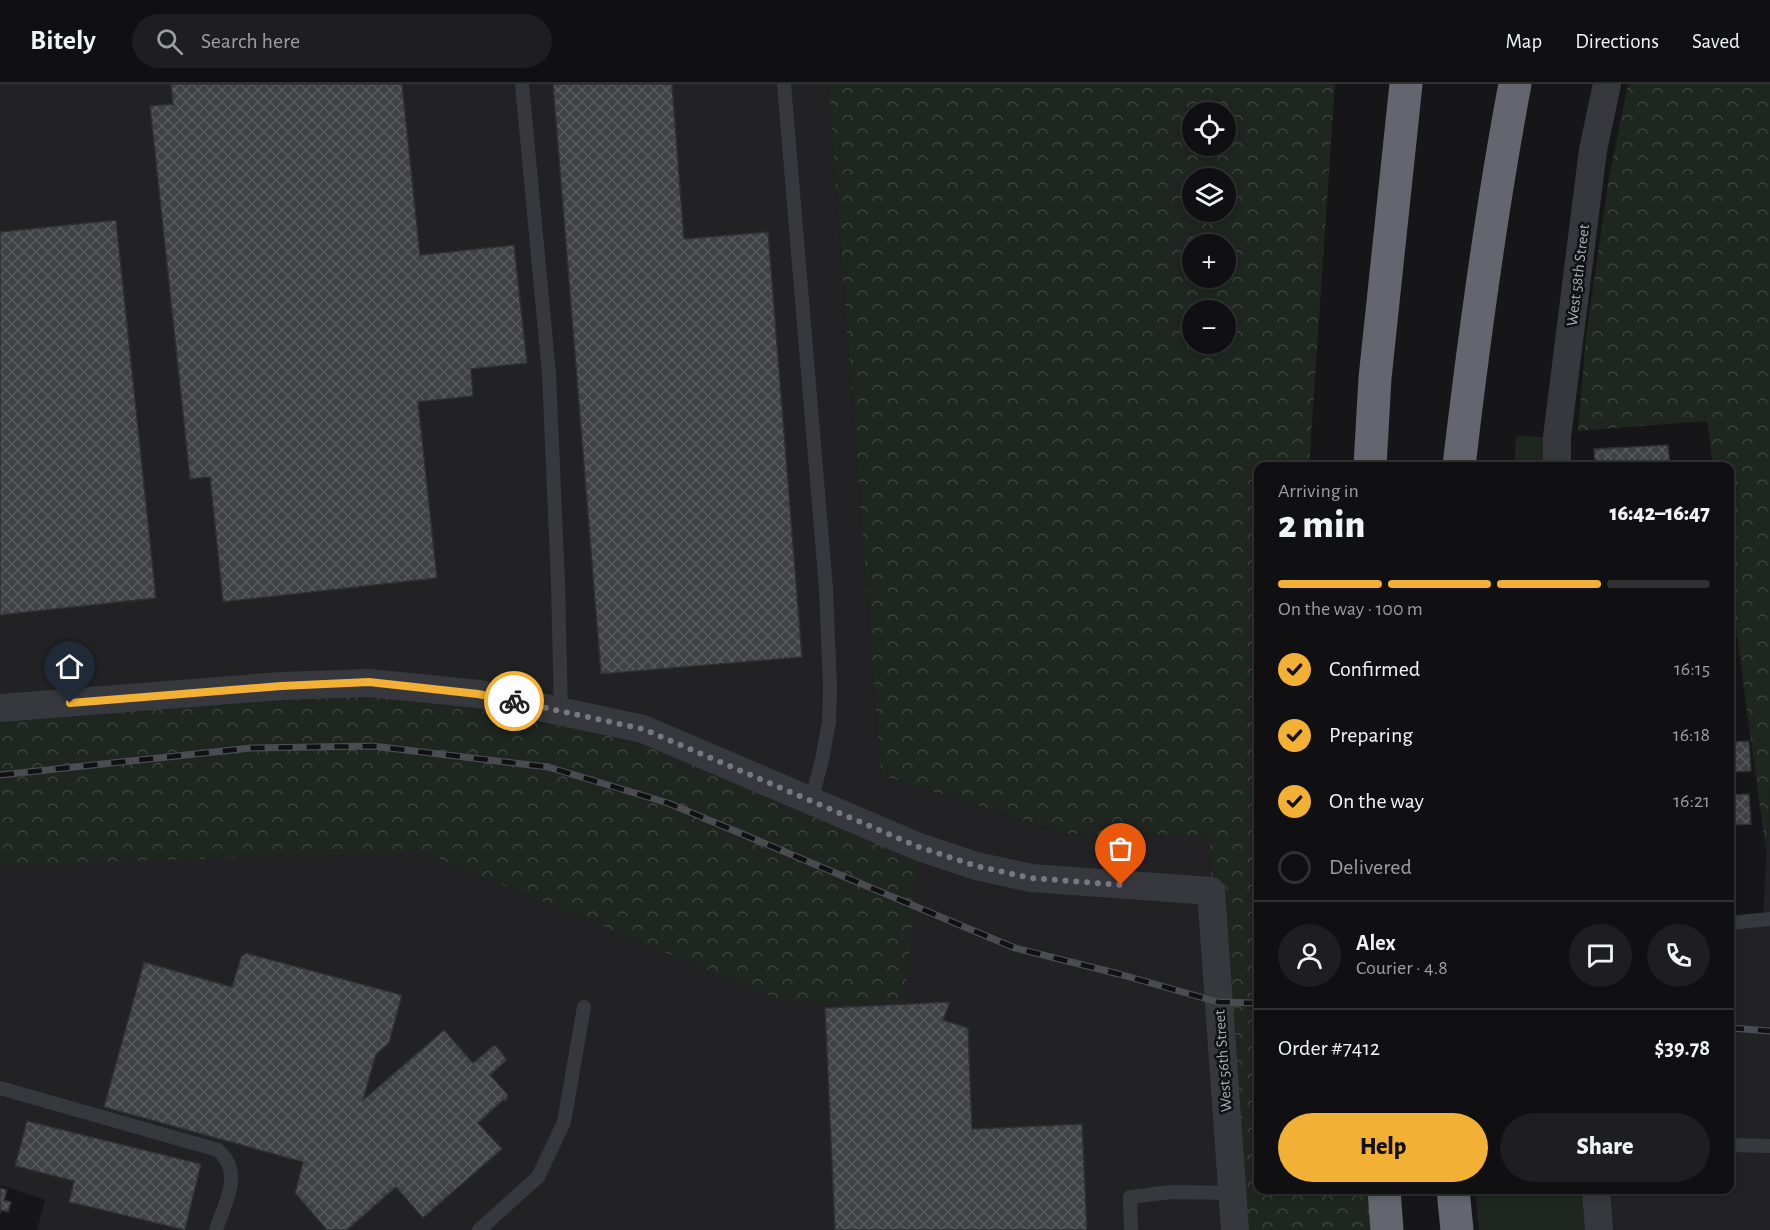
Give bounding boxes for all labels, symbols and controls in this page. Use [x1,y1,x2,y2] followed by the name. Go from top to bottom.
[132,14,552,68] search box
[153,25,186,58] icon: search
[30,27,96,55] text: Bitely
[201,30,300,52] text: Search here
[1506,31,1542,52] text: Map
[1575,31,1659,52] text: Directions
[1692,31,1740,52] text: Saved
[1182,102,1236,354] map controls
[1182,102,1236,156] button: locate
[1182,168,1236,222] button: layers
[1564,223,1592,327] street label: West 58th Street
[1182,234,1236,288] button: +
[1182,300,1236,354] button: −
[1278,481,1359,501] text: Arriving in
[1609,502,1710,524] text: 16:42–16:47
[1278,506,1365,545] text: 2 min
[1278,599,1423,619] text: On the way · 100 m
[44,641,95,703] pin
[53,650,86,683] icon: home
[1278,653,1311,686] icon: check
[1329,658,1420,680] text: Confirmed
[1674,659,1710,679] text: 16:15
[484,671,544,731] courier
[498,685,531,718] icon: bike
[1278,719,1311,752] icon: check
[1329,724,1413,746] text: Preparing
[1673,725,1710,745] text: 16:18
[1278,785,1311,818] icon: check
[1329,790,1424,812] text: On the way
[1673,791,1710,811] text: 16:21
[1095,823,1146,885] pin
[1104,832,1137,865] icon: bag
[1329,856,1412,878] text: Delivered
[1278,924,1341,987] button: person
[1569,924,1632,987] button: chat
[1647,924,1710,987] button: phone
[1356,932,1396,954] text: Alex
[1356,958,1448,978] text: Courier · 4.8
[1211,1009,1235,1113] street label: West 56th Street
[1278,1037,1380,1059] text: Order #7412
[1655,1037,1710,1059] text: $39.78
[1278,1113,1488,1182] button: Help
[1500,1113,1710,1182] button: Share

